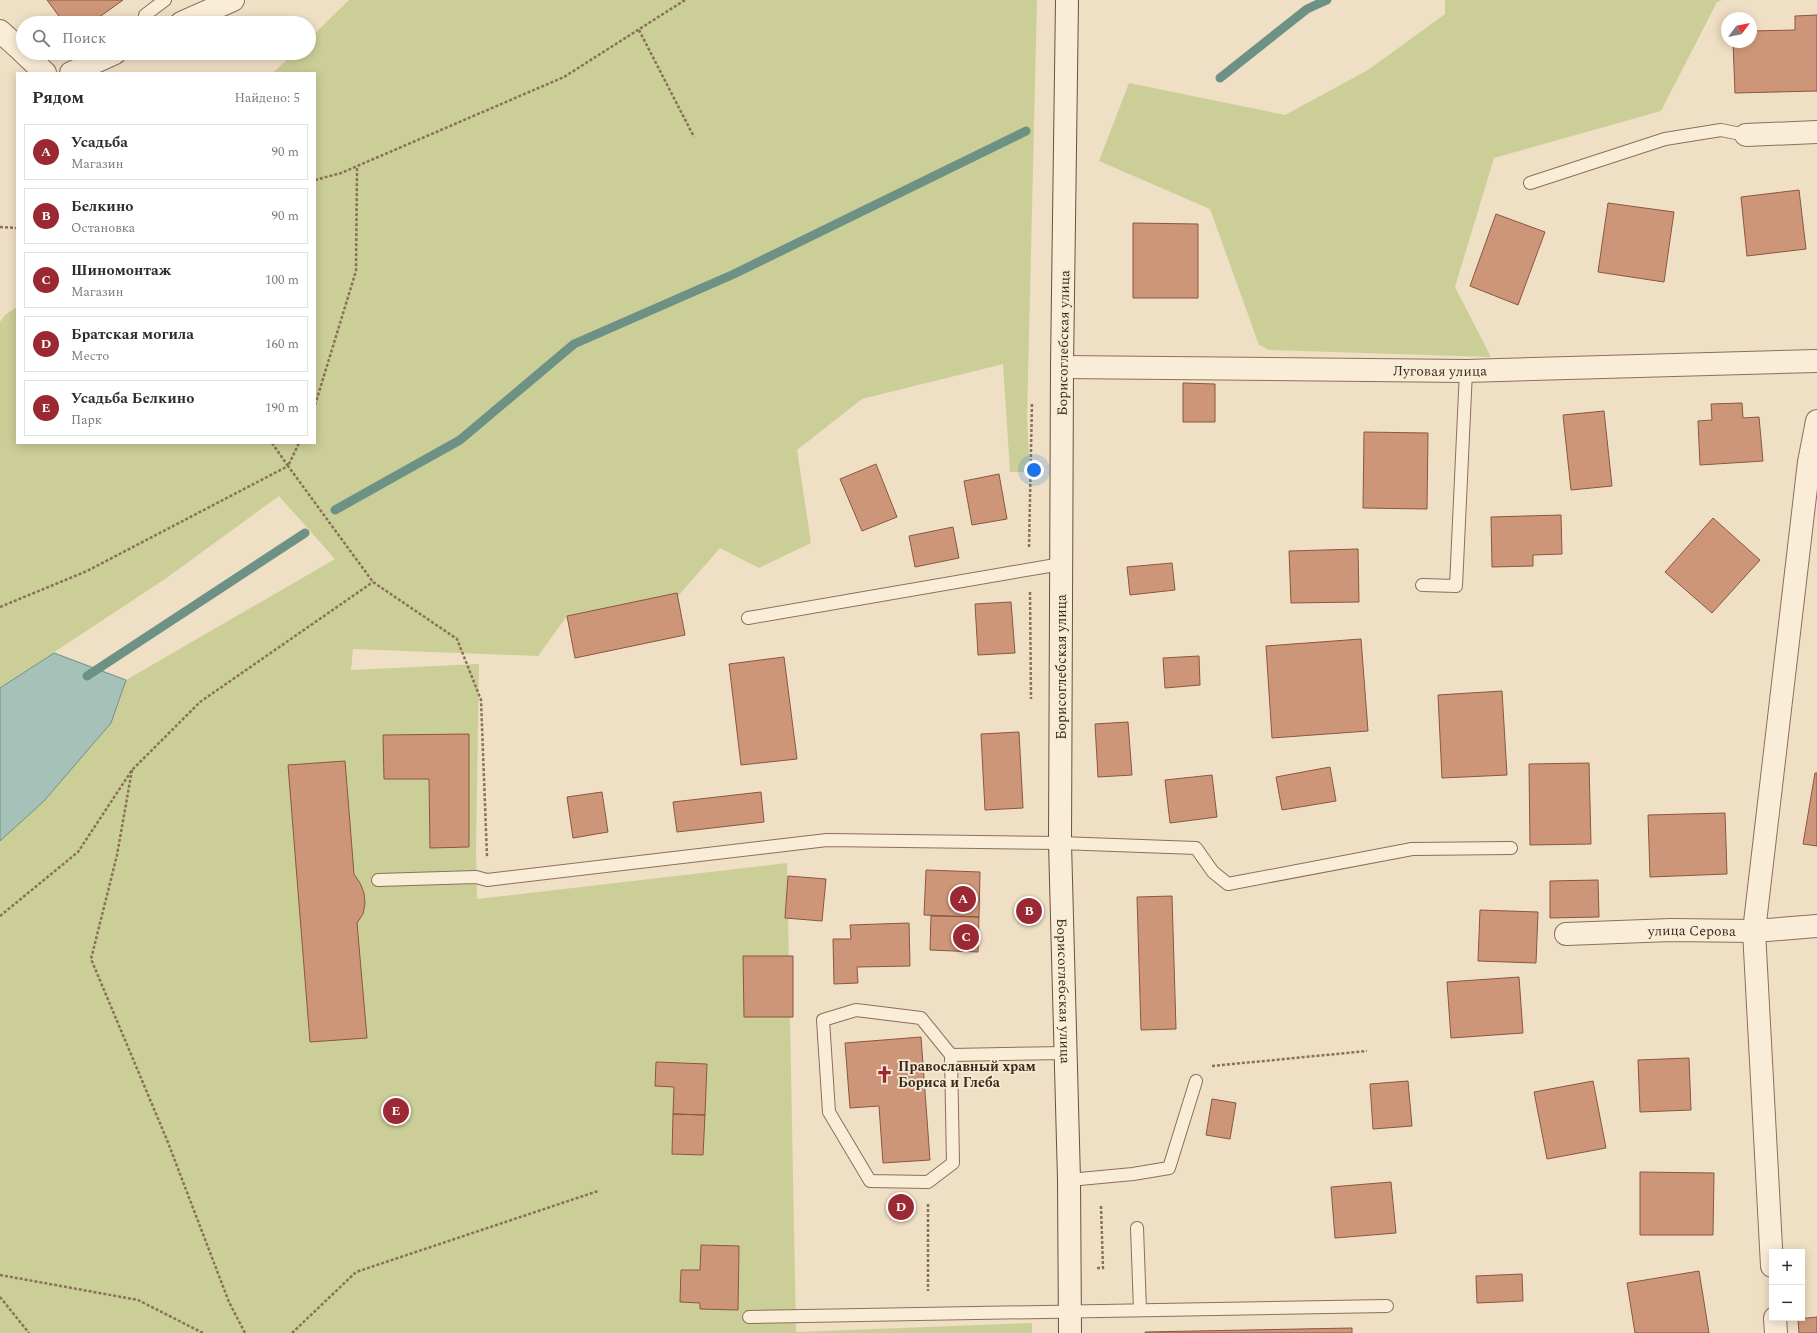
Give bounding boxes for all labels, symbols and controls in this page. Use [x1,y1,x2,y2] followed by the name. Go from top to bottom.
[1721,12,1757,48] north arrow
[16,16,316,60] search box
[30,27,52,49] icon: search
[62,27,106,50] text: Поиск
[32,85,84,111] text: Рядом
[234,88,300,108] text: Найдено: 5
[71,131,128,154] text: Усадьба
[41,142,51,162] text: A
[272,142,299,162] text: 90 m
[71,154,123,174] text: Магазин
[71,195,134,218] text: Белкино
[41,206,51,226] text: B
[272,206,299,226] text: 90 m
[71,218,135,238] text: Остановка
[71,259,171,282] text: Шиномонтаж
[41,270,51,290] text: C
[265,270,299,290] text: 100 m
[1052,270,1075,416] street label: Борисоглебская улица
[71,282,123,302] text: Магазин
[71,323,194,346] text: Братская могила
[41,334,51,354] text: D
[265,334,299,354] text: 160 m
[71,346,109,366] text: Место
[1393,360,1487,382] street label: Луговая улица
[71,387,194,410] text: Усадьба Белкино
[42,398,50,418] text: E
[265,398,299,418] text: 190 m
[71,410,102,430] text: Парк
[1024,460,1044,480] your location
[1051,594,1072,740] street label: Борисоглебская улица
[950,884,976,914] pin: A
[1016,896,1042,926] pin: B
[1051,918,1076,1064] street label: Борисоглебская улица
[1647,920,1736,942] street label: улица Серова
[953,922,979,952] pin: C
[898,1056,1036,1093] place label: Православный храм Бориса и Глеба
[875,1064,895,1084] church icon: Православный храм Бориса и Глеба
[383,1096,409,1126] pin: E
[888,1192,914,1222] pin: D
[1769,1249,1805,1321] map controls
[1769,1249,1805,1285] button: +
[1769,1285,1805,1321] button: −

